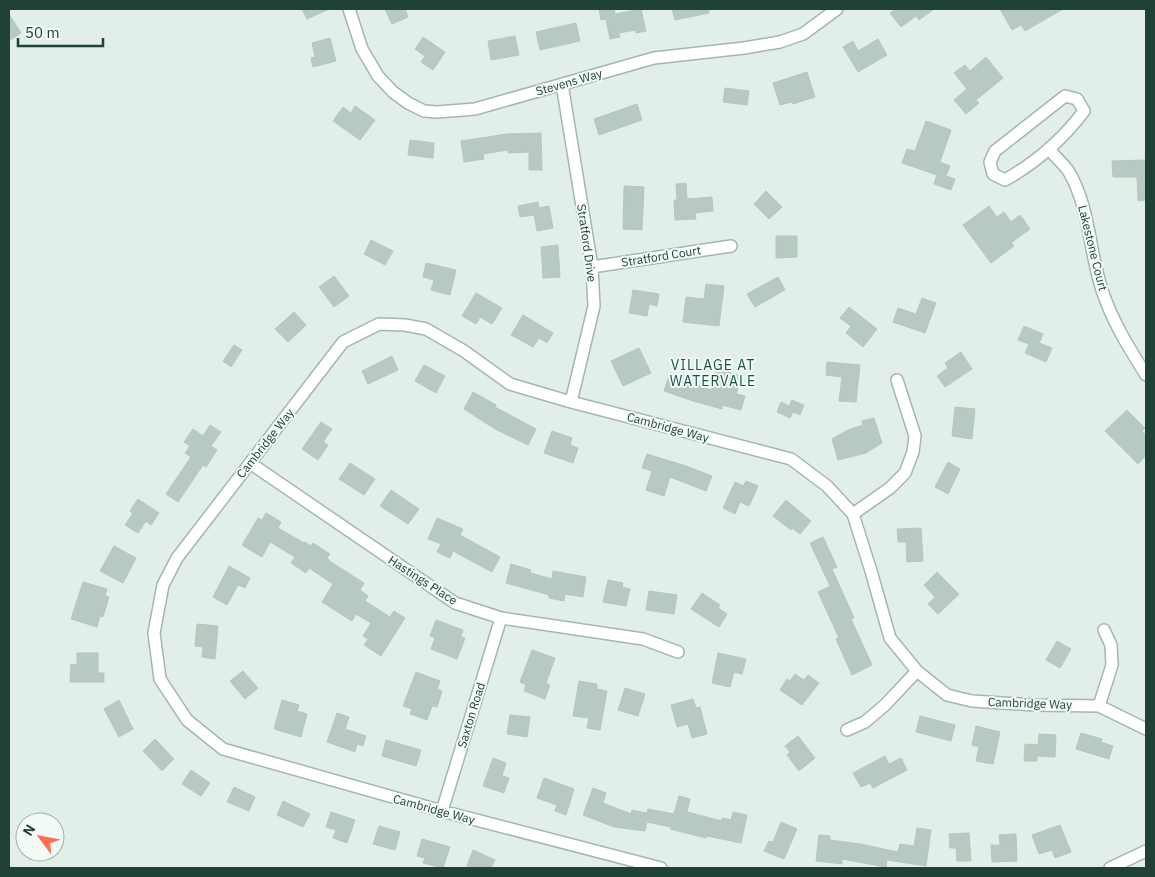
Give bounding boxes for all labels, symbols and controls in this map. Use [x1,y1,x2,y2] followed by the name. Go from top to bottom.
[18,15,102,47] scale bar
[25,23,60,42] text: 50 m
[534,65,604,99] street label: Stevens Way
[574,203,600,283] street label: Stratford Drive
[1075,204,1111,292] street label: Lakestone Court
[620,242,702,270] street label: Stratford Court
[670,356,756,390] district label: VILLAGE AT WATERVALE
[233,405,297,481] street label: Cambridge Way
[625,409,711,445] street label: Cambridge Way
[386,552,461,608] street label: Hastings Place
[454,680,488,750] street label: Saxton Road
[988,694,1072,712] street label: Cambridge Way
[391,791,477,827] street label: Cambridge Way
[15,812,65,862] north arrow
[19,821,39,839] text: N

